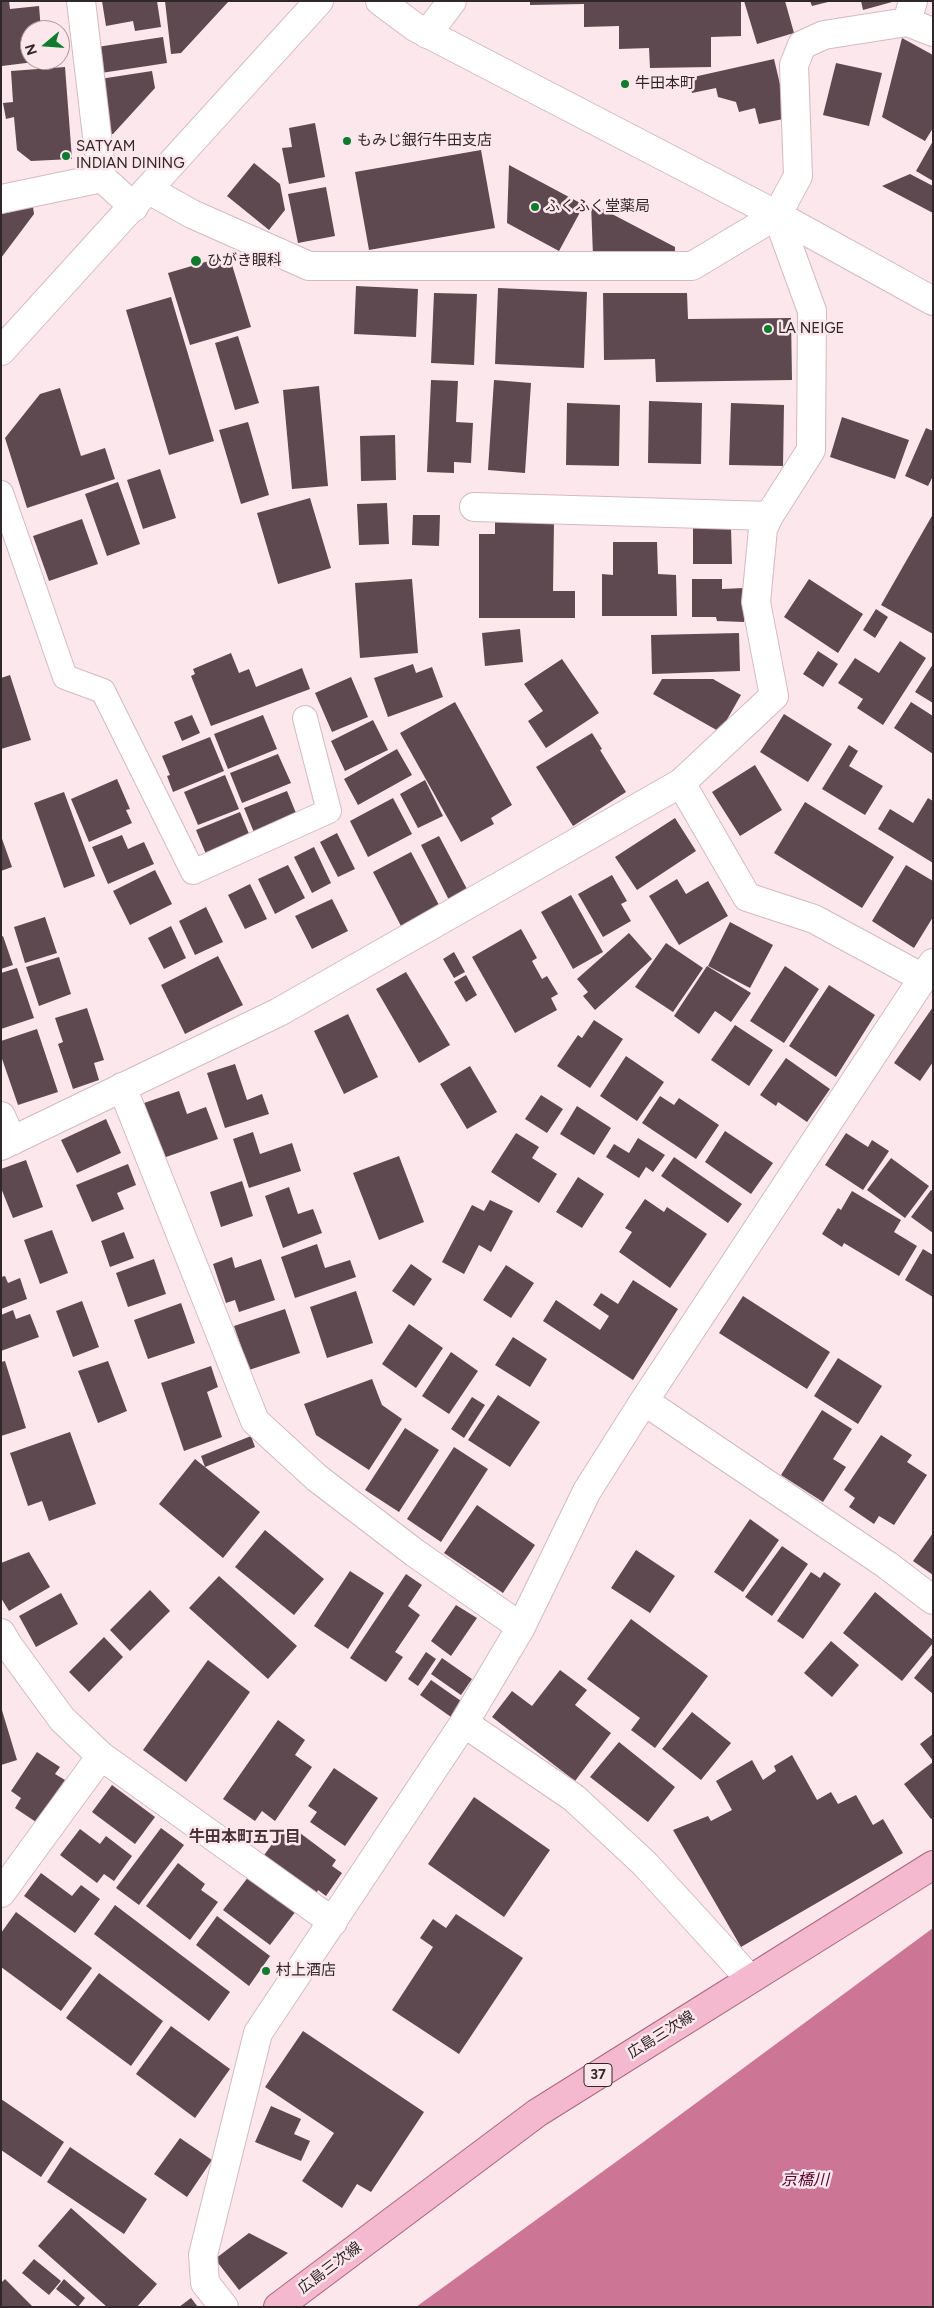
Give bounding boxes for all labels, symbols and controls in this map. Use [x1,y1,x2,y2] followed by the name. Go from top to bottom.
[20,20,70,70] north arrow
[21,42,41,57] text: N
[635,75,695,93] place label: 牛田本町
[619,78,631,90] marker: 牛田本町
[357,132,492,150] place label: もみじ銀行牛田支店
[341,135,353,147] marker: もみじ銀行牛田支店
[76,138,185,173] place label: SATYAM INDIAN DINING
[60,150,72,162] marker: SATYAM INDIAN DINING
[545,198,650,216] place label: ふくふく堂薬局
[529,201,541,213] marker: ふくふく堂薬局
[207,252,282,270] place label: ひがき眼科
[189,254,203,268] marker: ひがき眼科
[778,320,844,338] place label: LA NEIGE
[762,323,774,335] marker: LA NEIGE
[189,1827,301,1847] district label: 牛田本町五丁目
[276,1962,336,1980] place label: 村上酒店
[260,1965,272,1977] marker: 村上酒店
[624,2007,698,2063] street label: 広島三次線
[584,2064,612,2086] road number: 37
[781,2170,829,2190] water label: 京橋川
[295,2238,365,2298] street label: 広島三次線

